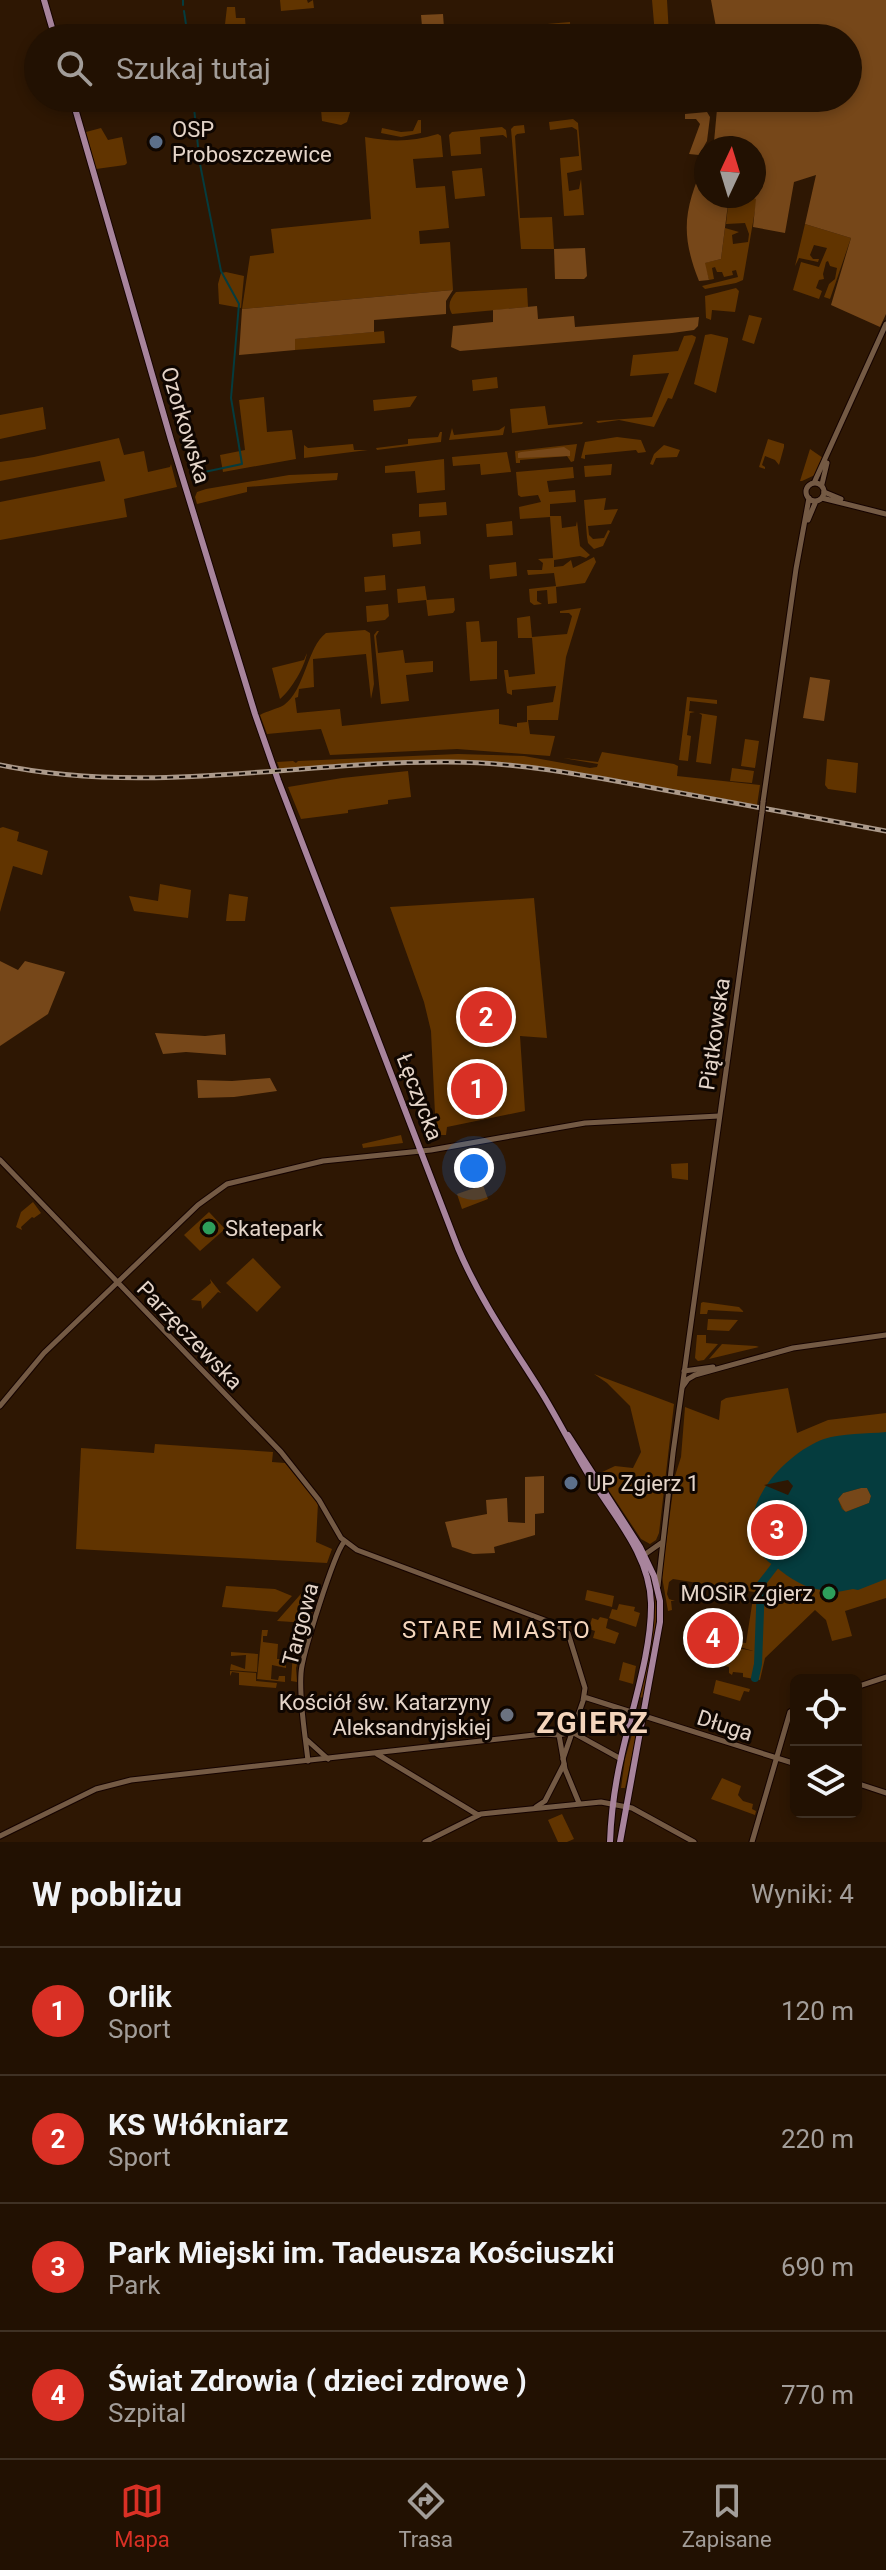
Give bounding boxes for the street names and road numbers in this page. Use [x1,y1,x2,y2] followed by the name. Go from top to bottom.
[156,364,215,486] street label: Ozorkowska
[694,976,735,1092] street label: Piątkowska
[392,1050,447,1144] street label: Łęczycka
[132,1276,247,1395] street label: Parzęczewska
[277,1580,323,1668] street label: Targowa
[694,1705,756,1746] street label: Długa

